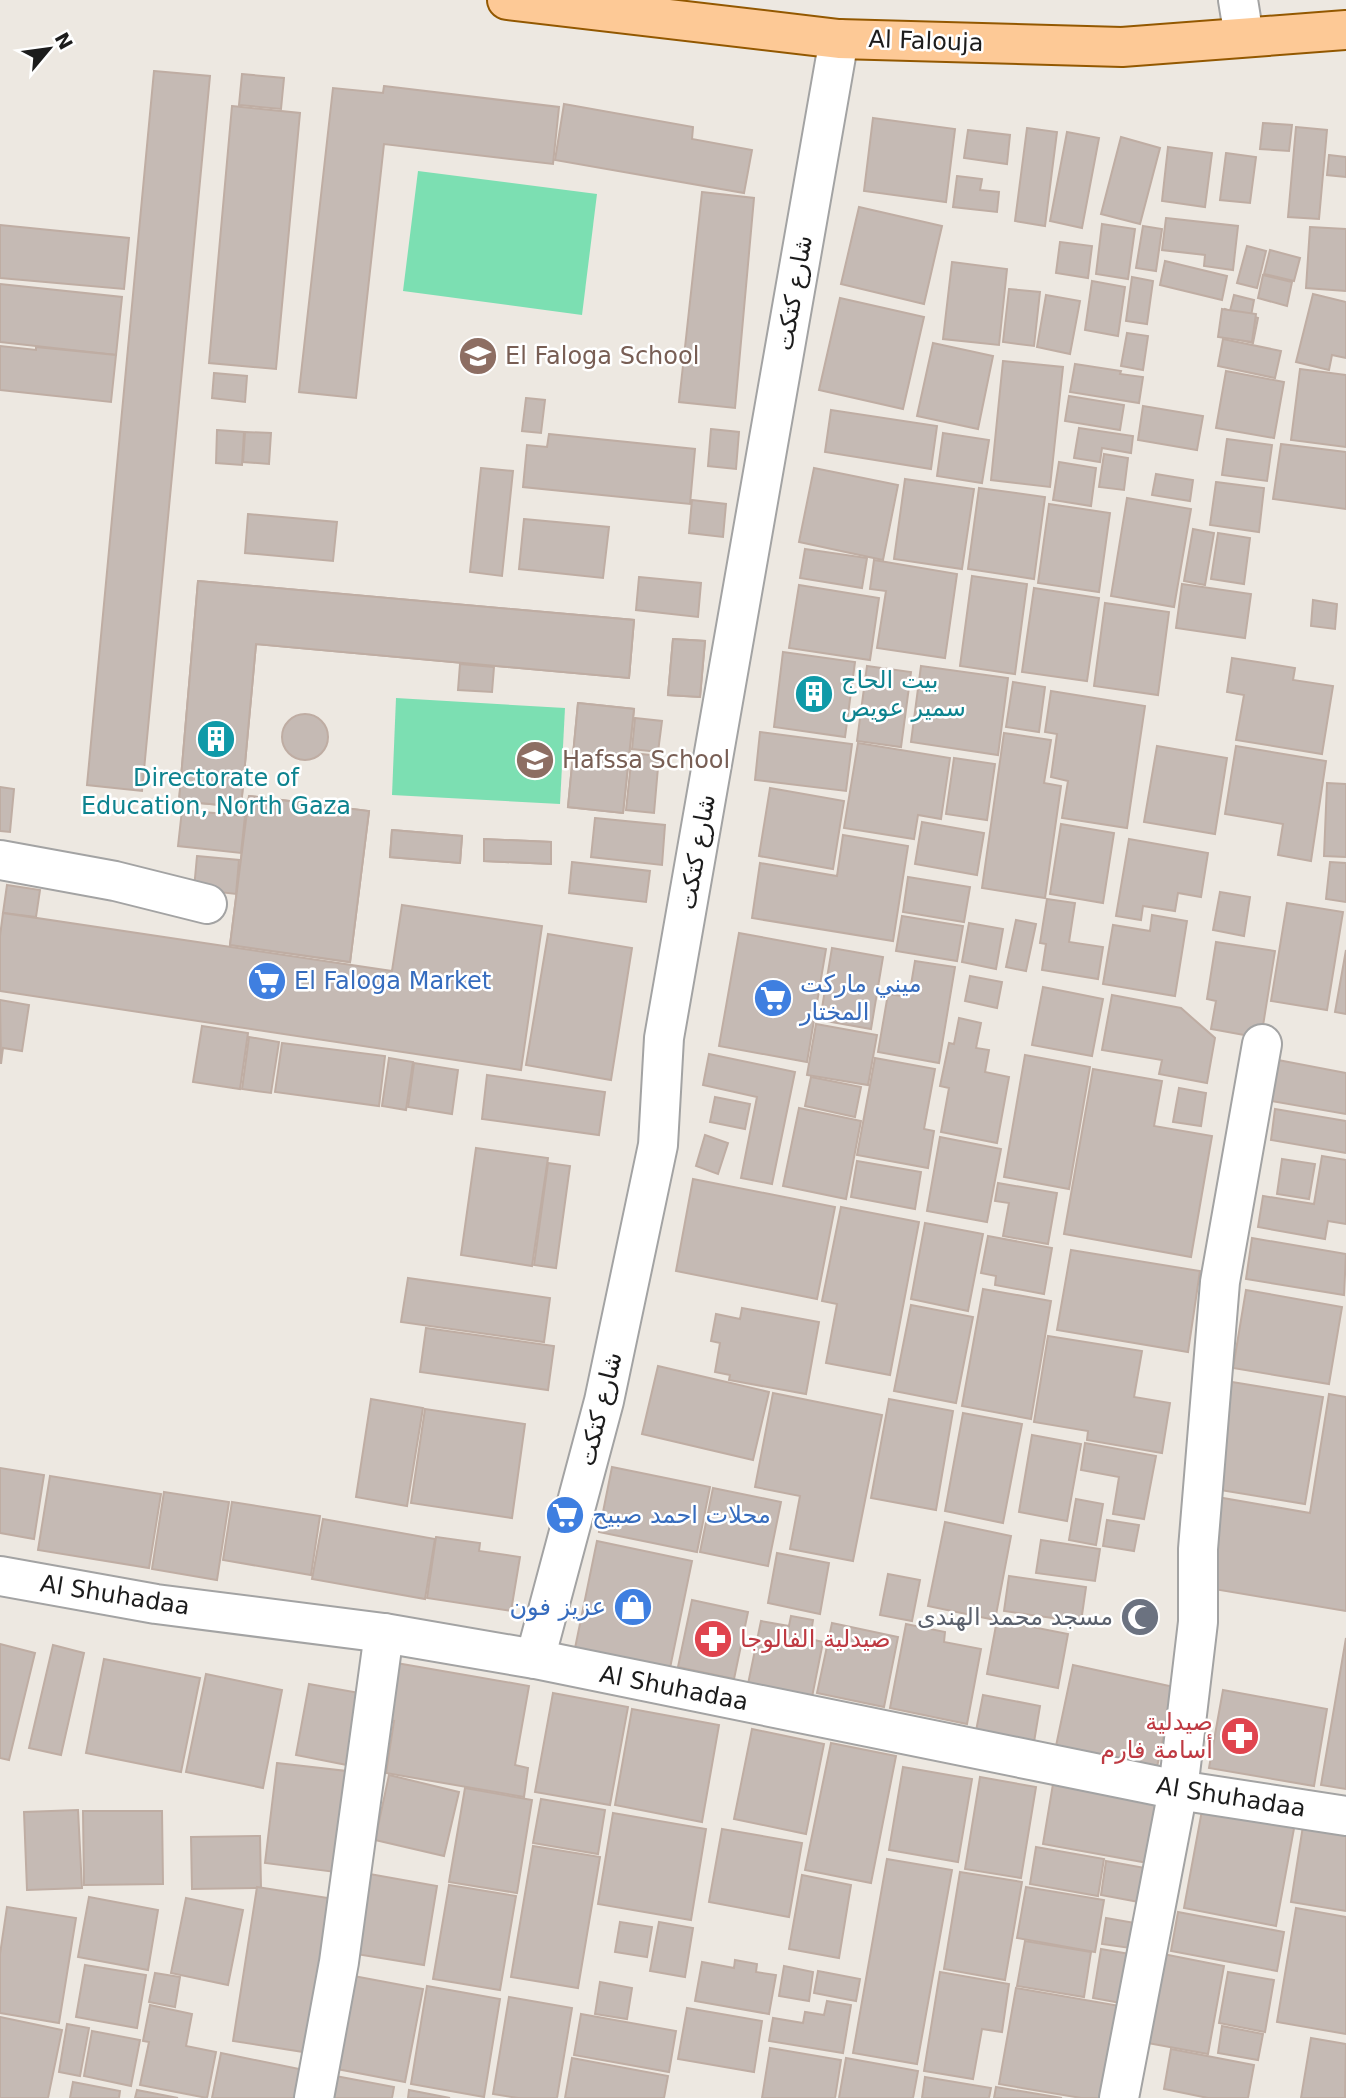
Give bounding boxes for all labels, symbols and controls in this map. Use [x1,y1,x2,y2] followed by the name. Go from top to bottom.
[14,14,84,84] north arrow
[868,25,984,57] street label: Al Falouja
[50,28,77,53] text: N
[770,233,818,353] street label: شارع كتكت
[457,335,499,377] school or university icon: El Faloga School
[505,342,699,370] place label: El Faloga School
[841,666,966,722] place label: بيت الحاج سمير عويص
[793,673,835,715] building icon: بيت الحاج سمير عويص
[195,718,237,760] building icon: Directorate of Education, North Gaza
[514,739,556,781] school or university icon: Hafssa School
[562,746,730,774] place label: Hafssa School
[81,764,351,820] place label: Directorate of Education, North Gaza
[673,792,721,912] street label: شارع كتكت
[246,960,288,1002] supermarket icon: El Faloga Market
[294,967,491,995] place label: El Faloga Market
[799,970,922,1026] place label: ميني ماركت المختار
[752,977,794,1019] supermarket icon: ميني ماركت المختار
[572,1349,628,1469] street label: شارع كتكت
[544,1494,586,1536] supermarket icon: محلات احمد صبيح
[592,1501,771,1529] place label: محلات احمد صبيح
[38,1569,192,1621] street label: Al Shuhadaa
[612,1586,654,1628] shop icon: عزيز فون
[509,1593,606,1621] place label: عزيز فون
[1119,1596,1161,1638] mosque icon: مسجد محمد الهندى
[917,1603,1113,1631] place label: مسجد محمد الهندى
[692,1618,734,1660] pharmacy icon: صيدلية الفالوجا
[740,1625,891,1653] place label: صيدلية الفالوجا
[597,1660,751,1716] street label: Al Shuhadaa
[1100,1708,1213,1764] place label: صيدلية أسامة فارم
[1219,1715,1261,1757] pharmacy icon: صيدلية أسامة فارم
[1154,1771,1308,1823] street label: Al Shuhadaa

